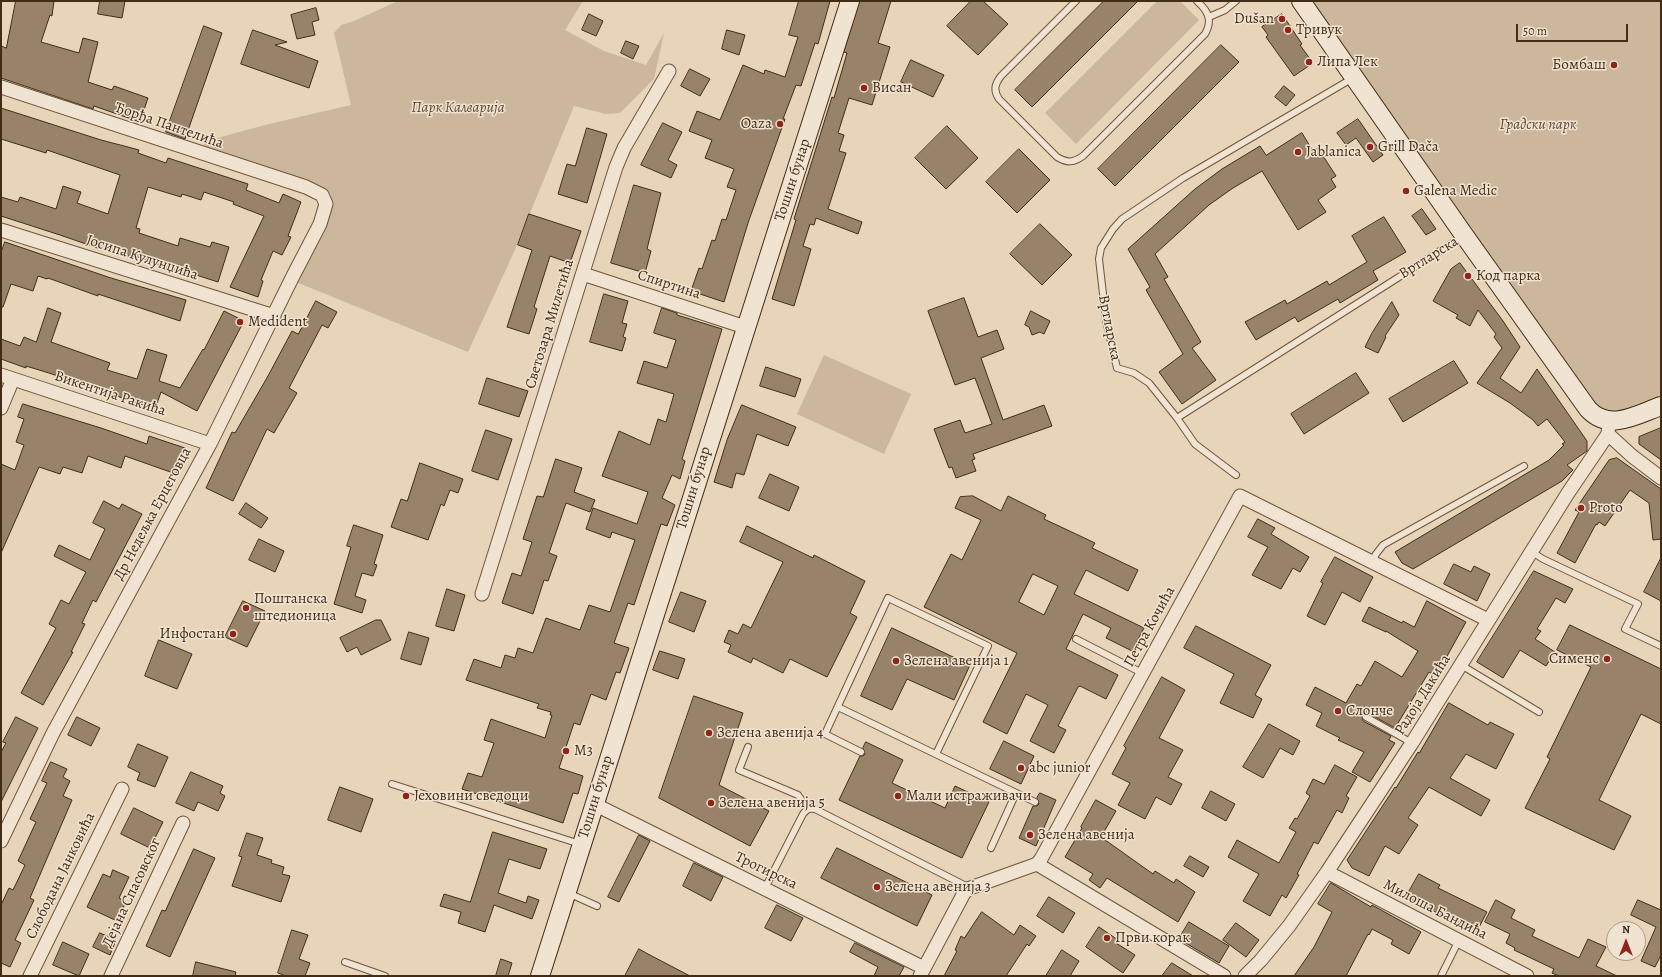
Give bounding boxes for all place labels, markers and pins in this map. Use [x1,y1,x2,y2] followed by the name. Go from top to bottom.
[1234,10,1274,28] place label: Dušan
[1277,14,1287,24] marker: Dušan
[1296,21,1342,39] place label: Тривук
[1283,25,1293,35] marker: Тривук
[1317,53,1378,71] place label: Липа Лек
[1552,56,1606,74] place label: Бомбаш
[1304,57,1314,67] marker: Липа Лек
[1609,60,1619,70] marker: Бомбаш
[872,79,912,97] place label: Висан
[859,83,869,93] marker: Висан
[741,115,772,133] place label: Oaza
[775,119,785,129] marker: Oaza
[1378,138,1439,156] place label: Grill Dača
[1365,142,1375,152] marker: Grill Dača
[1306,143,1361,161] place label: Jablanica
[1293,147,1303,157] marker: Jablanica
[1414,182,1497,200] place label: Galena Medic
[1401,186,1411,196] marker: Galena Medic
[1476,267,1541,285] place label: Код парка
[1463,271,1473,281] marker: Код парка
[248,313,307,331] place label: Medident
[235,317,245,327] marker: Medident
[1589,499,1623,517] place label: Proto
[1576,503,1586,513] marker: Proto
[254,590,336,625] place label: Поштанска штедионица
[241,603,251,613] marker: Поштанска штедионица
[160,625,225,643] place label: Инфостан
[228,629,238,639] marker: Инфостан
[1549,650,1599,668] place label: Сименс
[904,652,1009,670] place label: Зелена авенија 1
[1602,654,1612,664] marker: Сименс
[891,656,901,666] marker: Зелена авенија 1
[1346,702,1393,720] place label: Слонче
[1333,706,1343,716] marker: Слонче
[717,724,823,742] place label: Зелена авенија 4
[704,728,714,738] marker: Зелена авенија 4
[574,742,593,760] place label: М3
[561,746,571,756] marker: М3
[1029,759,1090,777] place label: abc junior
[1016,763,1026,773] marker: abc junior
[414,787,528,805] place label: Јеховини сведоци
[906,787,1032,805] place label: Мали истраживачи
[401,791,411,801] marker: Јеховини сведоци
[893,791,903,801] marker: Мали истраживачи
[719,794,825,812] place label: Зелена авенија 5
[706,798,716,808] marker: Зелена авенија 5
[1038,826,1135,844] place label: Зелена авенија
[1025,830,1035,840] marker: Зелена авенија
[885,878,991,896] place label: Зелена авенија 3
[872,882,882,892] marker: Зелена авенија 3
[1115,929,1190,947] place label: Први корак
[1102,933,1112,943] marker: Први корак

